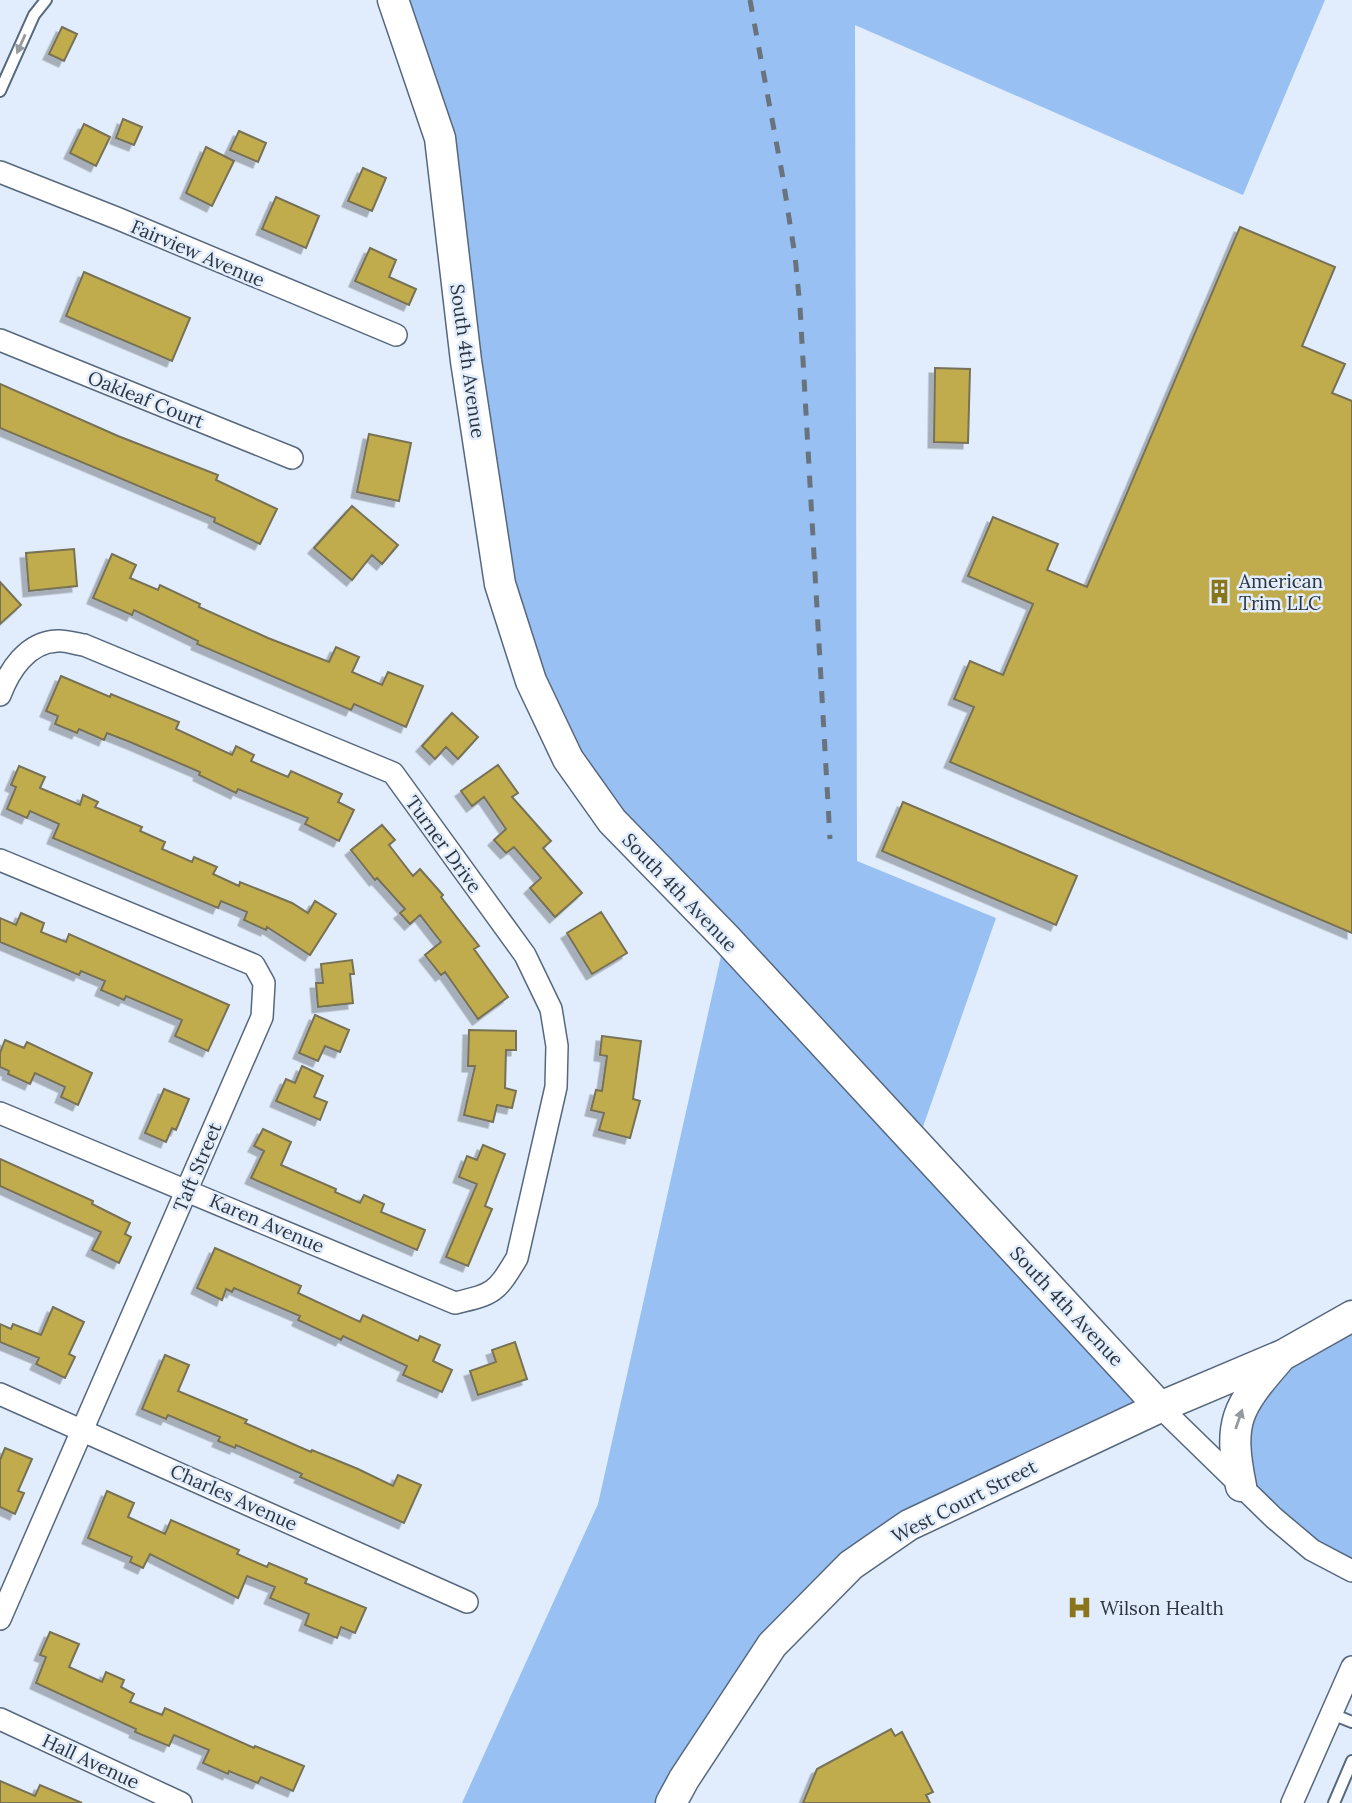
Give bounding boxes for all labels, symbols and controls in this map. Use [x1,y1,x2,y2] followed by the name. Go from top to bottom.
[15,34,26,55] one-way arrow
[127,214,269,292] street label: Fairview Avenue
[445,282,491,440] street label: South 4th Avenue
[84,365,208,433] street label: Oakleaf Court
[1238,569,1323,615] place label: American Trim LLC
[1205,578,1233,606] building icon: American Trim LLC
[401,791,487,897] street label: Turner Drive
[617,828,743,956] street label: South 4th Avenue
[168,1118,227,1215] street label: Taft Street
[206,1188,328,1258] street label: Karen Avenue
[1005,1241,1129,1371] street label: South 4th Avenue
[1234,1408,1245,1429] one-way arrow
[887,1454,1041,1548] street label: West Court Street
[167,1458,301,1536] street label: Charles Avenue
[1066,1594,1094,1622] hospital icon: Wilson Health
[1100,1596,1224,1620] place label: Wilson Health
[39,1728,143,1794] street label: Hall Avenue

